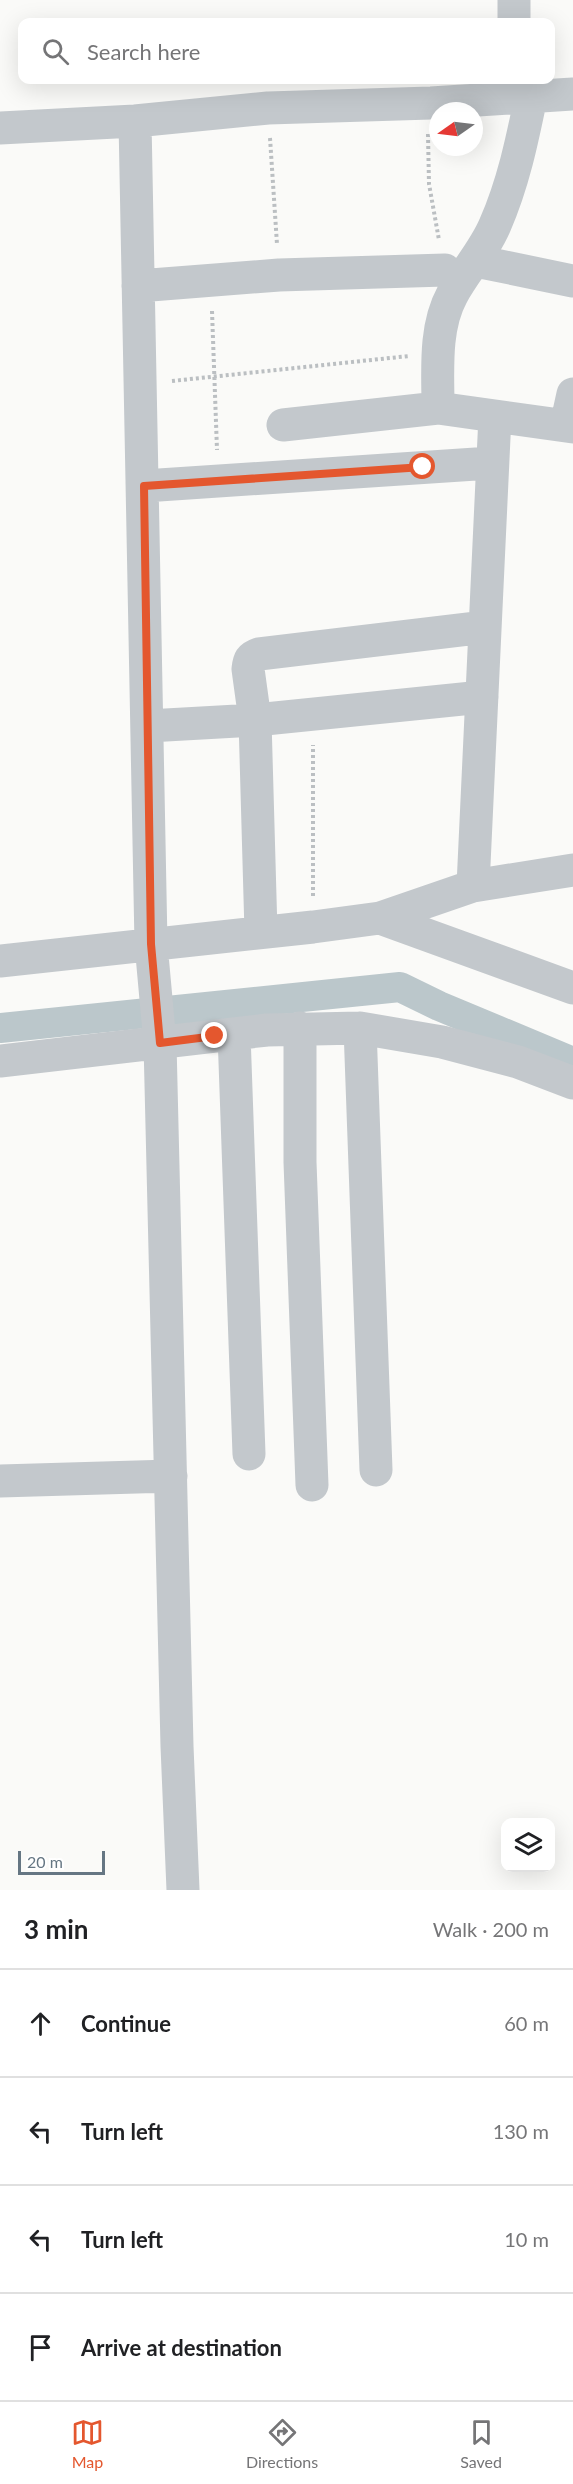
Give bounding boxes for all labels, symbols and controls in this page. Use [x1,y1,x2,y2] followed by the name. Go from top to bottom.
[18,18,555,84] search box
[39,35,72,68] icon: search
[87,38,200,65] text: Search here
[429,102,483,156] north arrow
[409,453,435,479] route start
[201,1022,227,1048] route end
[501,1818,555,1872] map controls
[501,1818,555,1872] button: layers
[18,1848,105,1876] scale bar
[27,1852,63,1871] text: 20 m
[24,1913,88,1945] text: 3 min
[433,1917,549,1941] text: Walk · 200 m
[24,2007,57,2040] icon: ahead
[81,2010,171,2037] text: Continue
[504,2011,549,2035] text: 60 m
[24,2115,57,2148] icon: left
[81,2118,163,2145] text: Turn left
[493,2119,549,2143] text: 130 m
[24,2223,57,2256] icon: left
[81,2226,163,2253] text: Turn left
[504,2227,549,2251] text: 10 m
[24,2331,57,2364] icon: arrive
[81,2334,282,2361] text: Arrive at destination
[71,2416,104,2471] tab: Map
[246,2416,318,2471] tab: Directions
[460,2416,502,2471] tab: Saved

